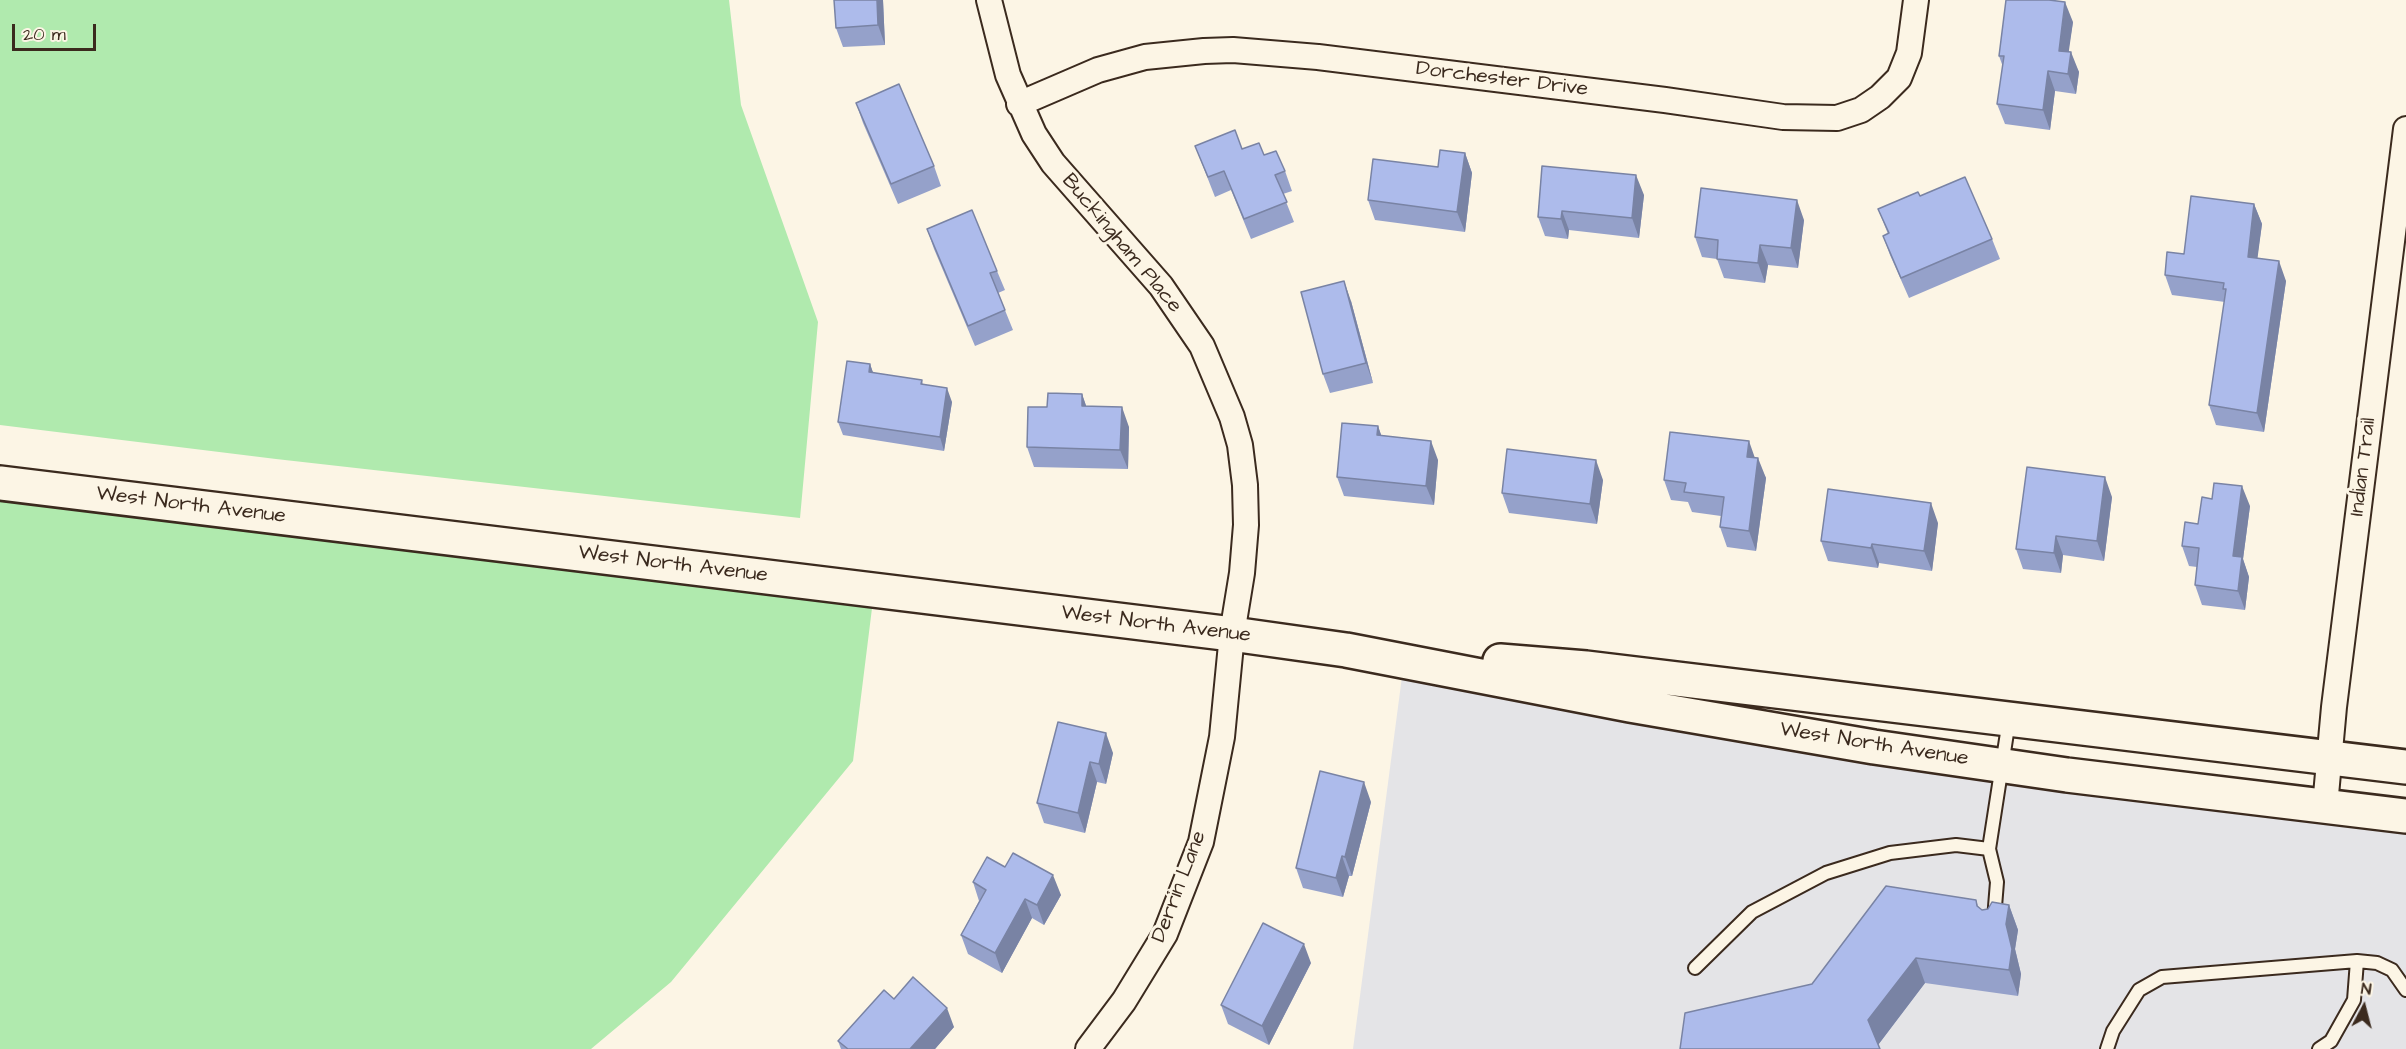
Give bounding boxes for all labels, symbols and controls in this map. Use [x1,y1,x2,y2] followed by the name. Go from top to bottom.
[15,12,99,50] scale bar
[23,22,66,47] text: 20 m
[1415,57,1589,103] street label: Dorchester Drive
[1055,169,1187,319] street label: Buckingham Place
[2345,416,2383,518] street label: Indian Trail
[95,482,287,530] street label: West North Avenue
[577,541,769,589] street label: West North Avenue
[1060,601,1252,649] street label: West North Avenue
[1778,718,1970,772] street label: West North Avenue
[1147,828,1213,946] street label: Derrin Lane
[2334,977,2394,1037] north arrow
[2360,978,2373,1001] text: N

